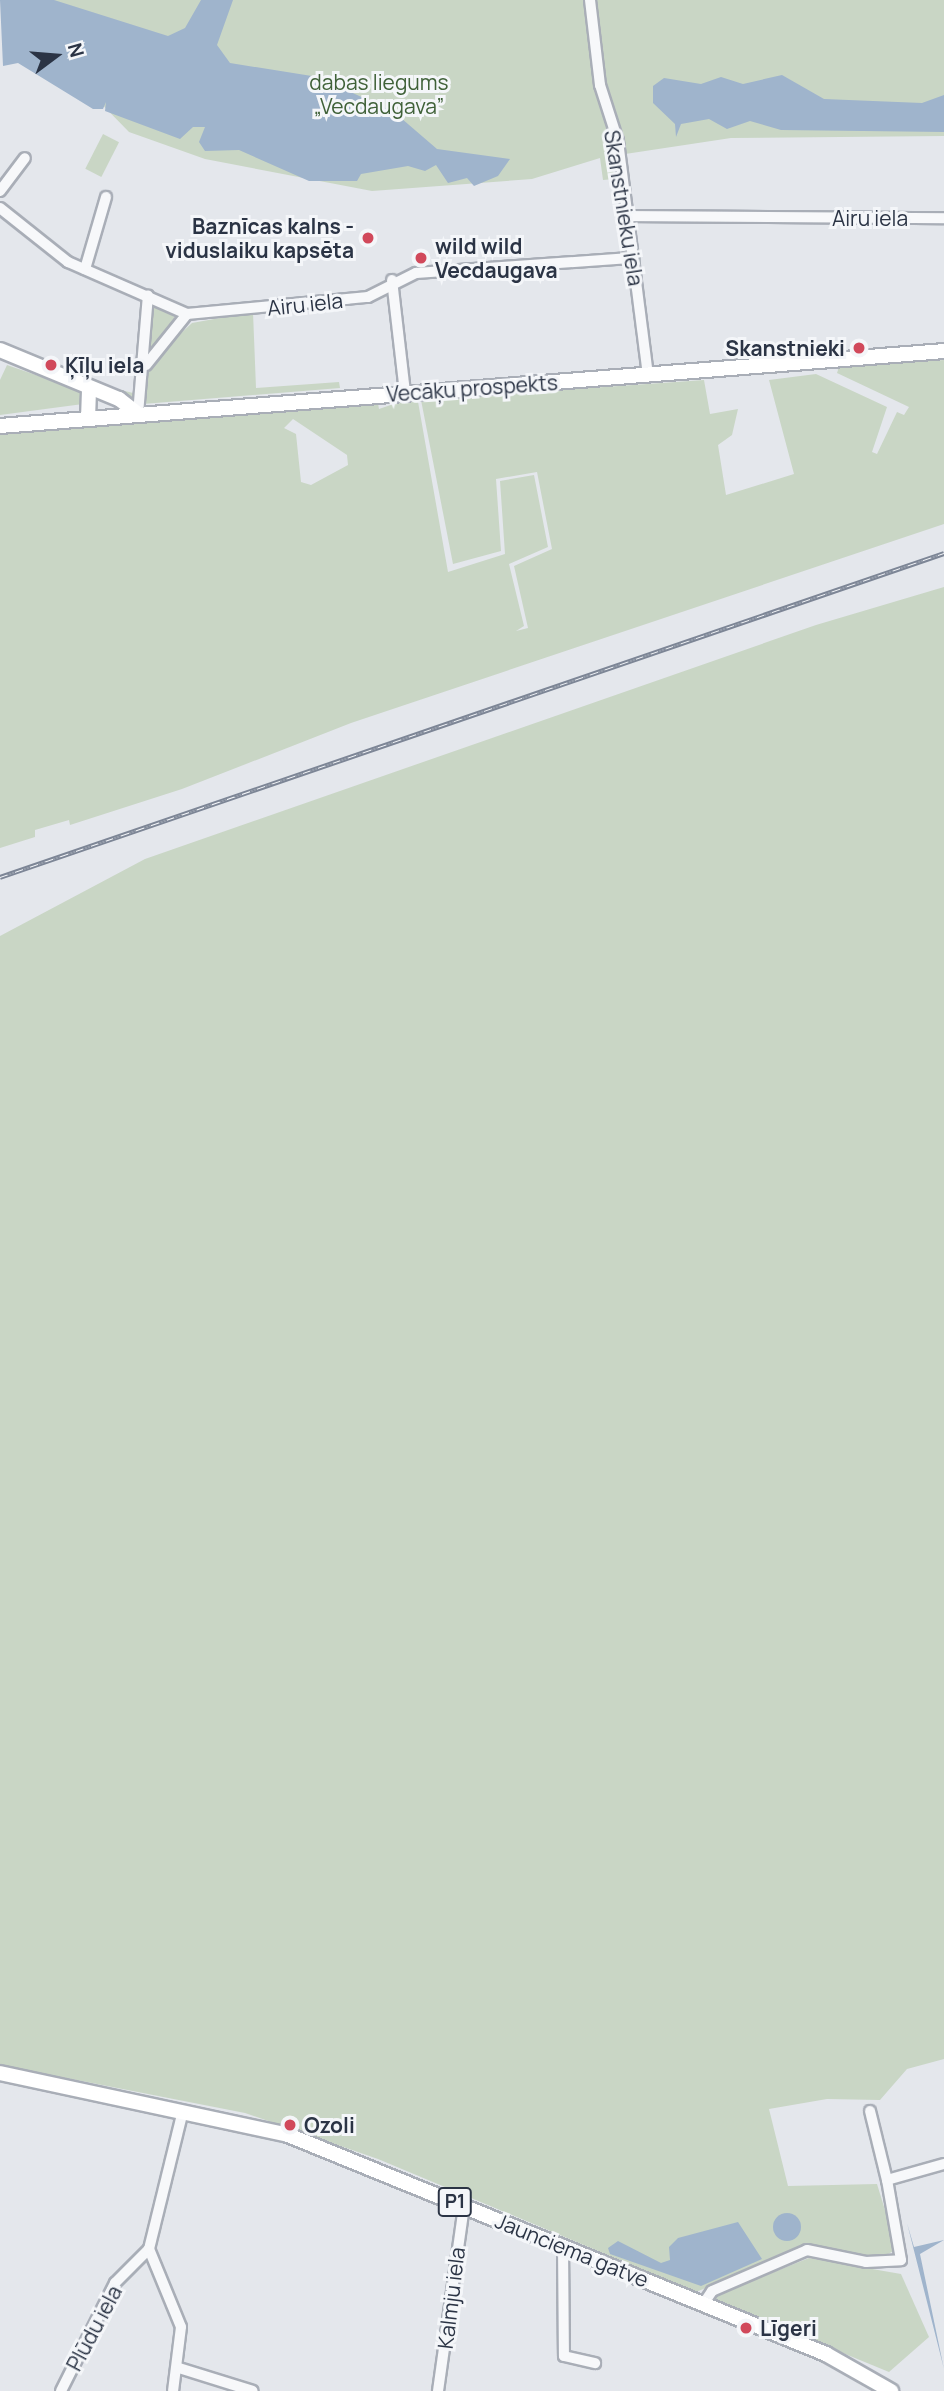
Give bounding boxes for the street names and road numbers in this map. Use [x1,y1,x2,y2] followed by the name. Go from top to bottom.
[599,128,649,288] street label: Skanstnieku iela
[832,205,908,231] street label: Airu iela
[266,287,344,321] street label: Airu iela
[385,369,559,407] street label: Vecāķu prospekts
[438,2186,472,2218] road number: P1
[492,2208,652,2292] street label: Jaunciema gatve
[432,2246,470,2350] street label: Kalmju iela
[61,2281,127,2375] street label: Plūdu iela

